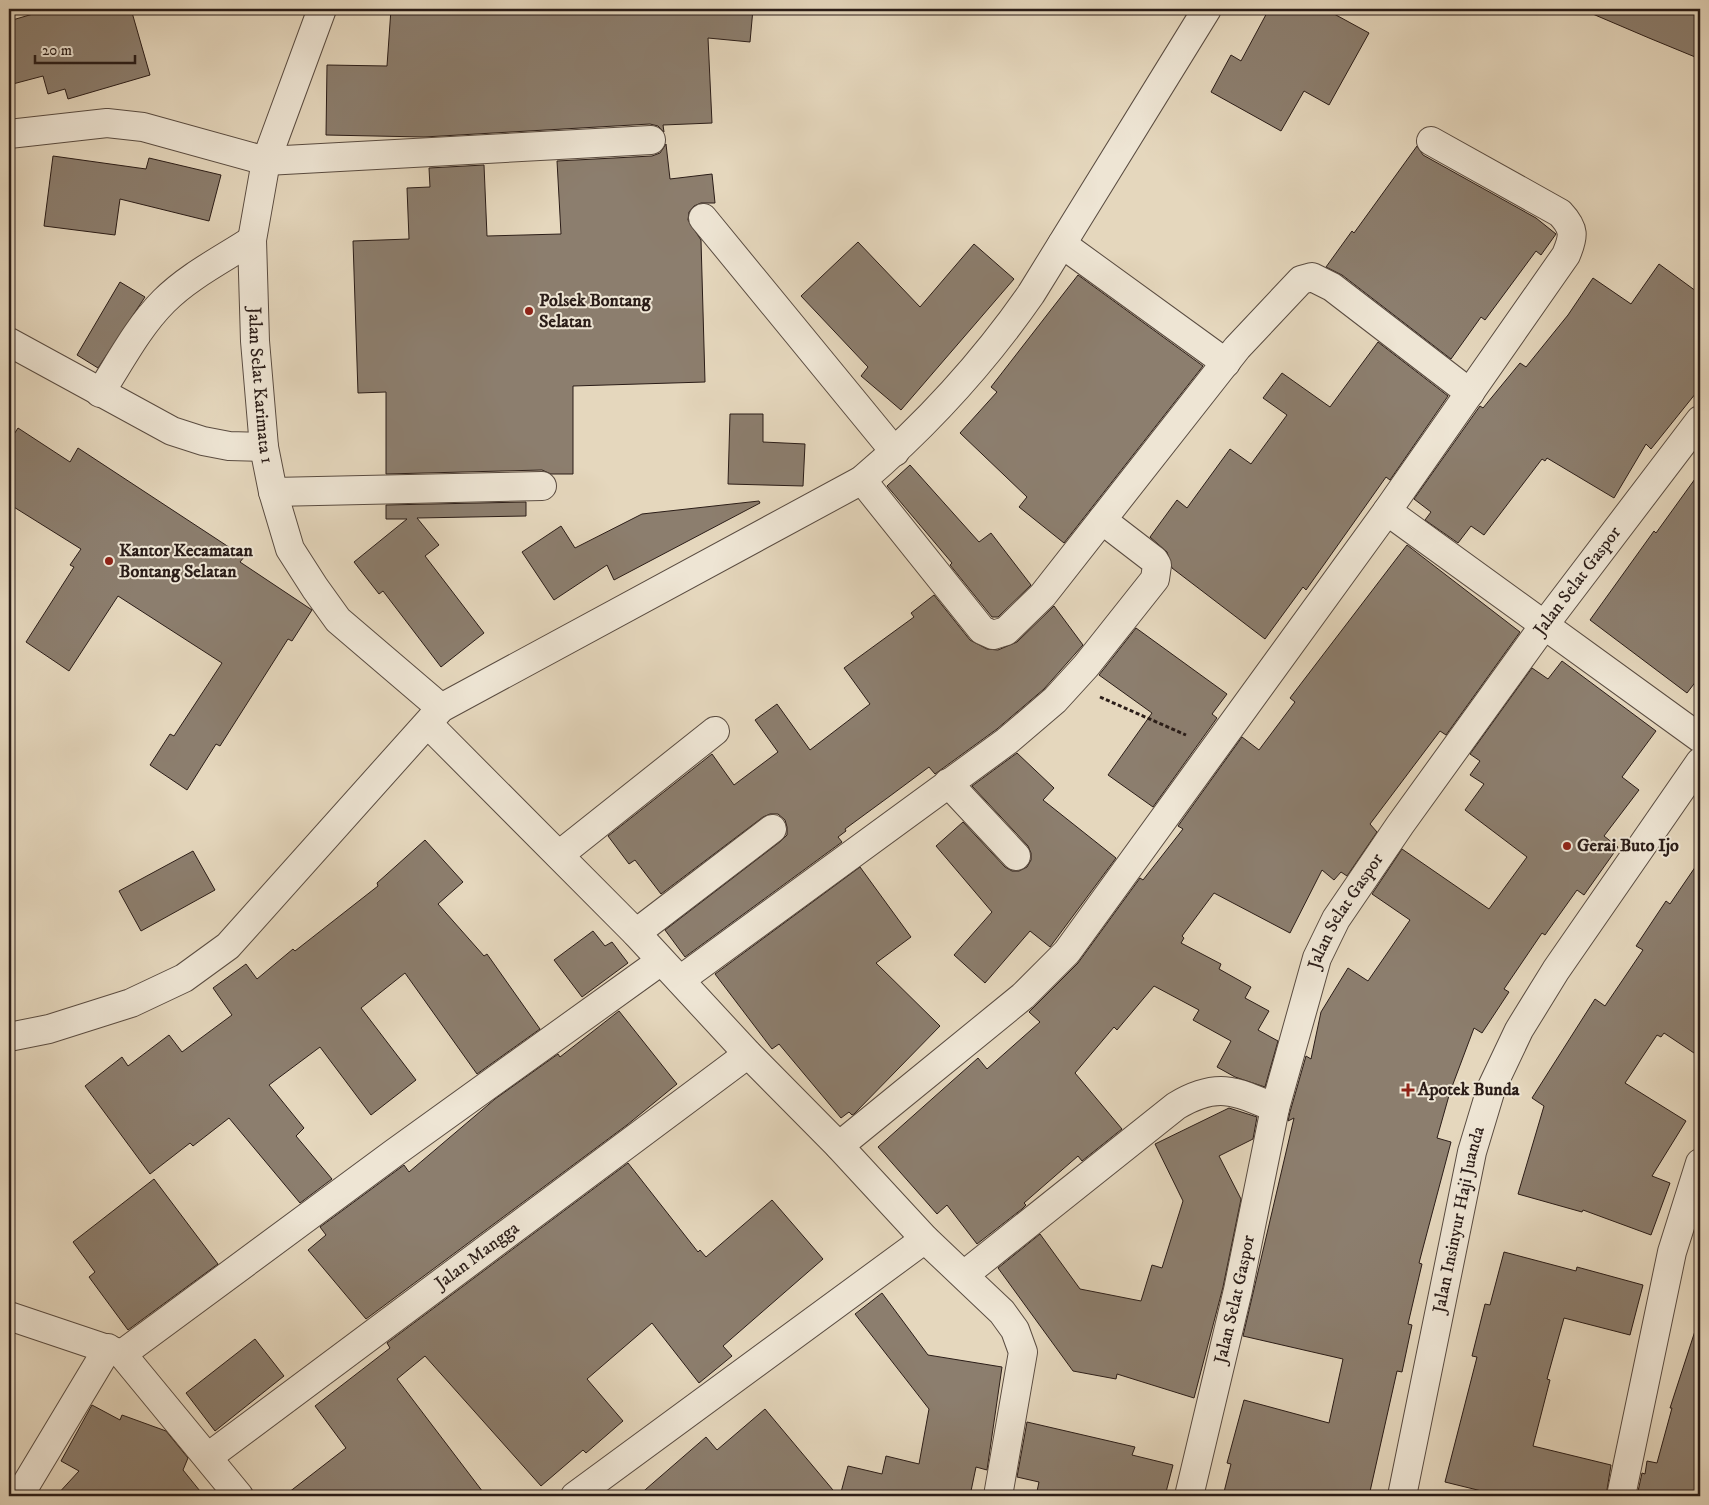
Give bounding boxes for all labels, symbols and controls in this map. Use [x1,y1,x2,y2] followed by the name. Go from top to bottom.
[35,32,135,64] scale bar
[42,41,72,60] text: 20 m
[539,290,652,333] place label: Polsek Bontang Selatan
[243,305,278,466] street label: Jalan Selat Karimata 1
[523,305,535,317] marker: Polsek Bontang Selatan
[1528,522,1626,642] street label: Jalan Selat Gaspor
[119,540,254,583] place label: Kantor Kecamatan Bontang Selatan
[103,555,115,567] marker: Kantor Kecamatan Bontang Selatan
[1577,835,1679,857] place label: Gerai Buto Ijo
[1561,840,1573,852] marker: Gerai Buto Ijo
[1303,849,1389,973] street label: Jalan Selat Gaspor
[1417,1079,1520,1101] place label: Apotek Bunda
[1402,1084,1414,1096] marker: Apotek Bunda
[1428,1124,1490,1317] street label: Jalan Insinyur Haji Juanda
[429,1217,524,1296] street label: Jalan Mangga
[1209,1233,1260,1368] street label: Jalan Selat Gaspor

